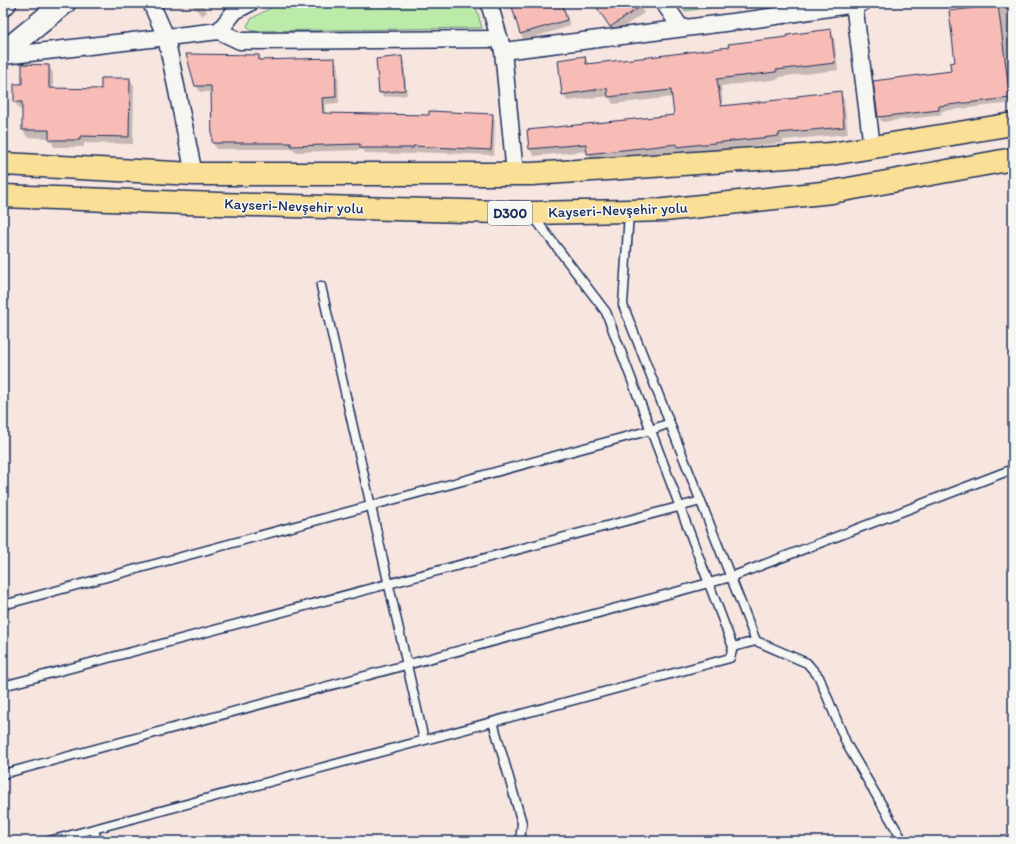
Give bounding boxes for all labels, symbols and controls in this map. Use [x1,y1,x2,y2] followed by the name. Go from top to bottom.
[224,195,364,217] street label: Kayseri-Nevşehir yolu
[548,199,688,221] street label: Kayseri-Nevşehir yolu
[488,201,532,225] road number: D300

